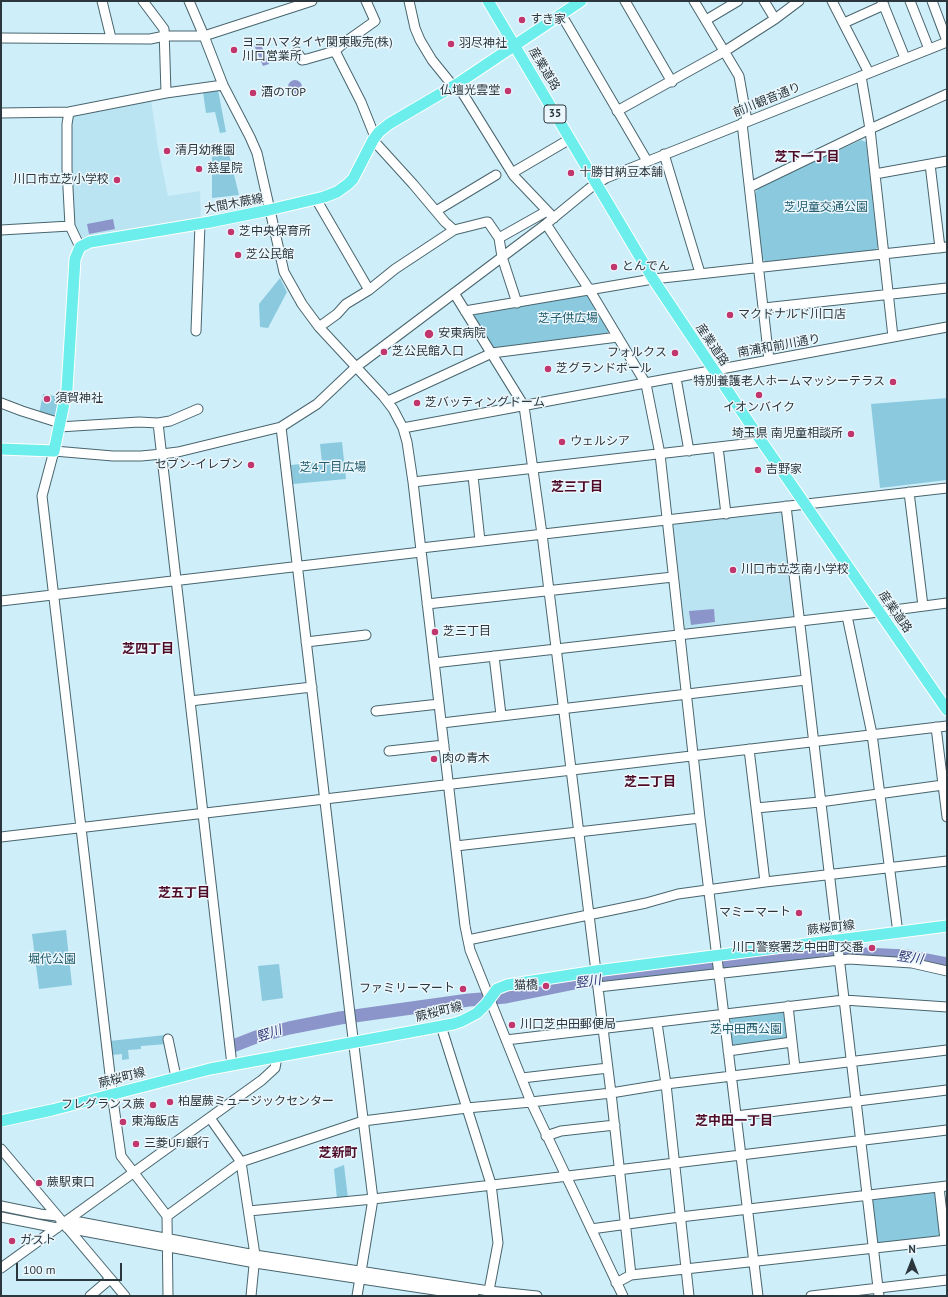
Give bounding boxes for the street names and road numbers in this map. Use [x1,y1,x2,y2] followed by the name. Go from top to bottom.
[525,45,563,93] street label: 産業道路
[731,80,803,120] street label: 前川観音通り
[544,105,566,123] road number: 35
[203,191,265,217] street label: 大間木蕨線
[693,321,731,369] street label: 産業道路
[736,332,822,360] street label: 南浦和前川通り
[875,588,915,636] street label: 産業道路
[806,918,856,938] street label: 蕨桜町線
[414,999,464,1025] street label: 蕨桜町線
[97,1065,147,1091] street label: 蕨桜町線

